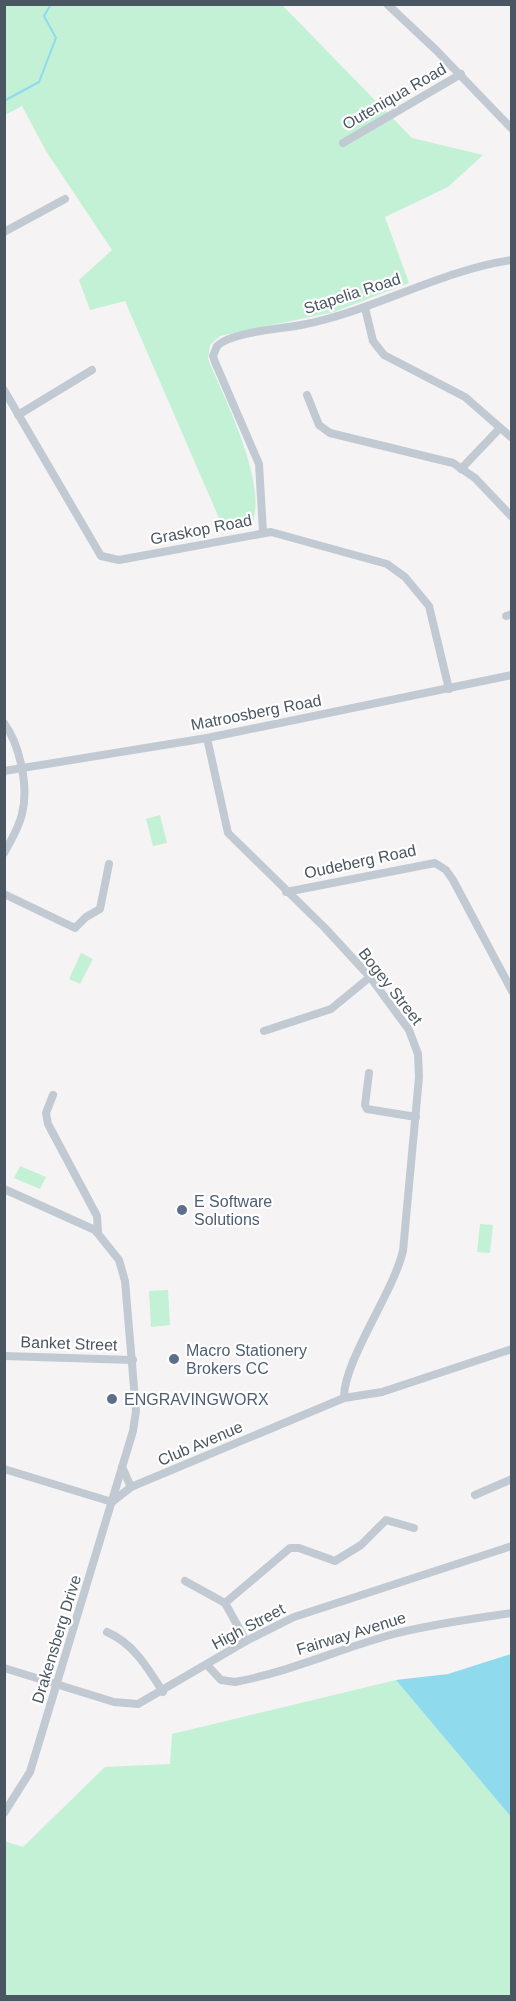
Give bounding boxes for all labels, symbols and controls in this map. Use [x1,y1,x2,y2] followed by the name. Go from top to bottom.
[340,60,449,133] street label: Outeniqua Road
[302,270,403,317] street label: Stapelia Road
[149,511,253,548] street label: Graskop Road
[189,692,323,733] street label: Matroosberg Road
[303,841,418,882] street label: Oudeberg Road
[355,945,426,1028] street label: Bogey Street
[194,1193,272,1228] place label: E Software Solutions
[175,1203,189,1217] marker: E Software Solutions
[20,1333,118,1354] street label: Banket Street
[186,1342,307,1377] place label: Macro Stationery Brokers CC
[167,1352,181,1366] marker: Macro Stationery Brokers CC
[124,1391,269,1408] place label: ENGRAVINGWORX
[105,1392,119,1406] marker: ENGRAVINGWORX
[155,1418,245,1469] street label: Club Avenue
[29,1573,84,1705] street label: Drakensberg Drive
[209,1600,288,1653] street label: High Street
[294,1609,408,1658] street label: Fairway Avenue

